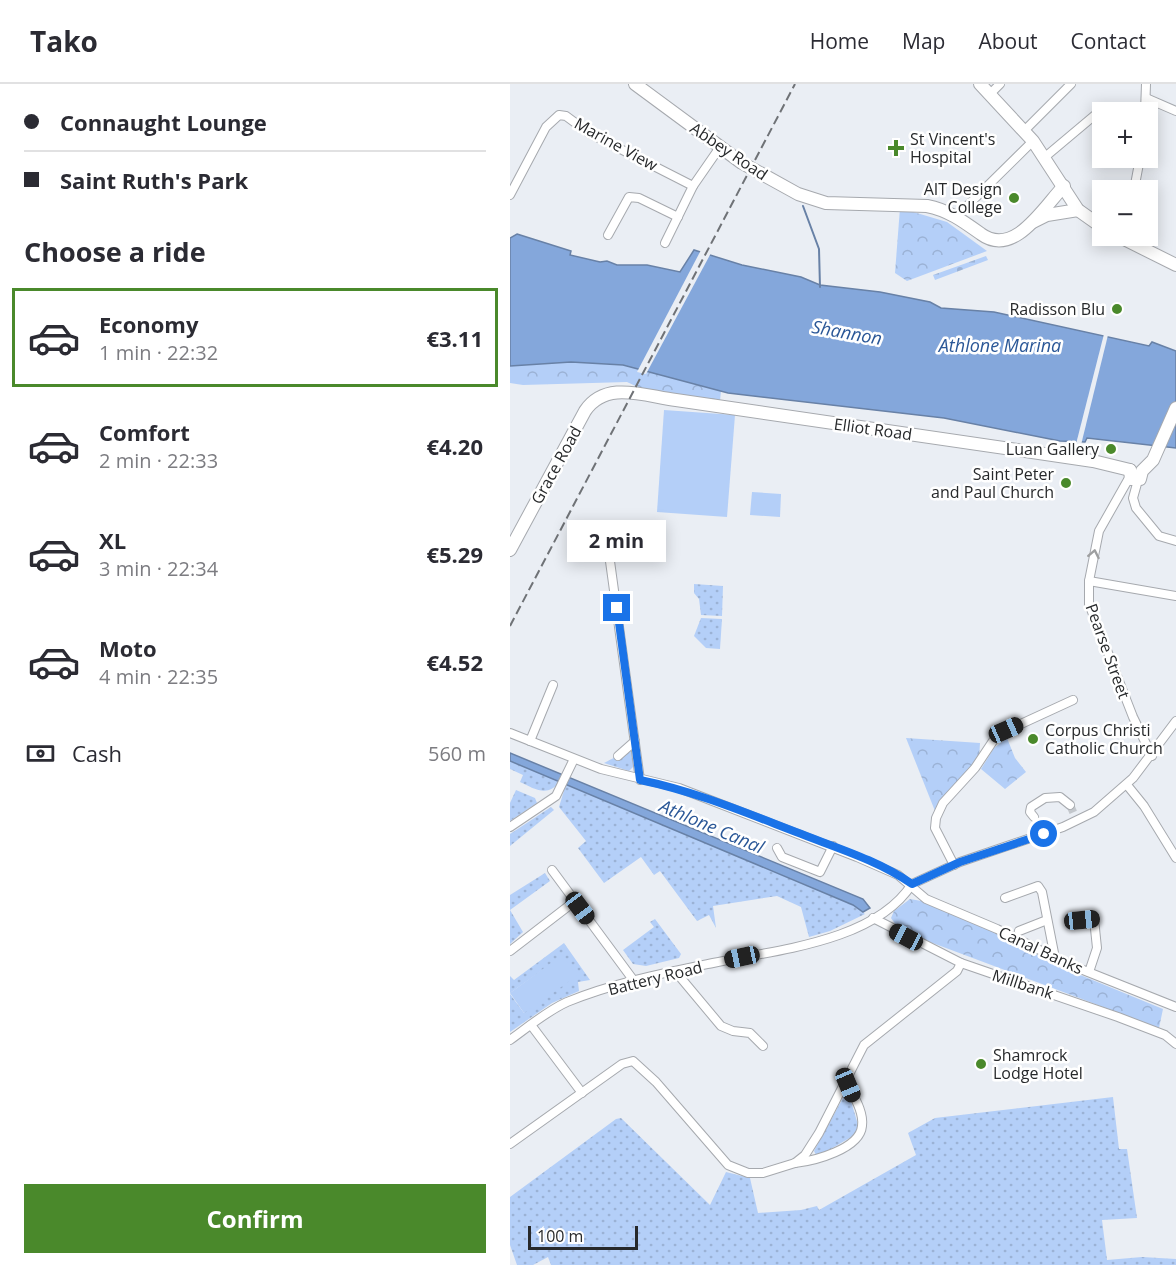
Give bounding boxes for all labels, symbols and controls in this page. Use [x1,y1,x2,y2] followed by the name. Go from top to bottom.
[30,22,98,60] text: Tako
[810,27,869,55] text: Home
[902,27,945,55] text: Map
[978,27,1038,55] text: About
[1071,27,1146,55] text: Contact
[1092,102,1158,246] map controls
[1092,102,1158,168] button: +
[60,107,267,137] text: Connaught Lounge
[571,112,662,176] street label: Marine View
[686,117,772,185] street label: Abbey Road
[910,128,995,168] place label: St Vincent's Hospital
[887,139,905,157] marker: St Vincent's Hospital
[60,165,248,195] text: Saint Ruth's Park
[924,178,1002,218] place label: AIT Design College
[1092,180,1158,246] button: −
[1007,191,1021,205] marker: AIT Design College
[24,233,206,270] text: Choose a ride
[1009,298,1105,320] place label: Radisson Blu
[1110,302,1124,316] marker: Radisson Blu
[99,309,198,339] text: Economy
[27,311,81,365] icon: car
[810,314,884,350] water label: Shannon
[426,323,483,353] text: €3.11
[937,333,1061,357] water label: Athlone Marina
[99,339,218,366] text: 1 min · 22:32
[833,413,913,445] street label: Elliot Road
[99,417,190,447] text: Comfort
[27,419,81,473] icon: car
[526,422,586,508] street label: Grace Road
[426,431,483,461] text: €4.20
[1006,438,1100,460] place label: Luan Gallery
[1104,442,1118,456] marker: Luan Gallery
[99,447,218,474] text: 2 min · 22:33
[931,463,1054,503] place label: Saint Peter and Paul Church
[1059,476,1073,490] marker: Saint Peter and Paul Church
[567,521,666,563] callout: 2 min
[99,525,126,555] text: XL
[27,527,81,581] icon: car
[589,527,644,554] text: 2 min
[426,539,483,569] text: €5.29
[1087,549,1100,559] one-way arrow
[99,555,218,582] text: 3 min · 22:34
[603,594,630,621] route end
[1081,600,1135,702] street label: Pearse Street
[99,633,157,663] text: Moto
[27,635,81,689] icon: car
[426,647,483,677] text: €4.52
[99,663,218,690] text: 4 min · 22:35
[986,714,1026,746] car
[1045,719,1163,759] place label: Corpus Christi Catholic Church
[1026,732,1040,746] marker: Corpus Christi Catholic Church
[24,737,57,770] icon: cash
[72,738,122,768] text: Cash
[428,740,486,767] text: 560 m
[654,792,768,859] water label: Athlone Canal
[1030,820,1057,847] route start
[562,888,598,928] car
[1063,909,1101,931] car
[886,921,926,953] car
[995,921,1087,979] street label: Canal Banks
[723,944,761,970] car
[606,956,704,1000] street label: Battery Road
[989,964,1057,1004] street label: Millbank
[993,1044,1083,1084] place label: Shamrock Lodge Hotel
[974,1057,988,1071] marker: Shamrock Lodge Hotel
[833,1065,863,1105] car
[24,1184,486,1253] button: Confirm
[528,1223,638,1250] scale bar
[537,1225,583,1247] text: 100 m

